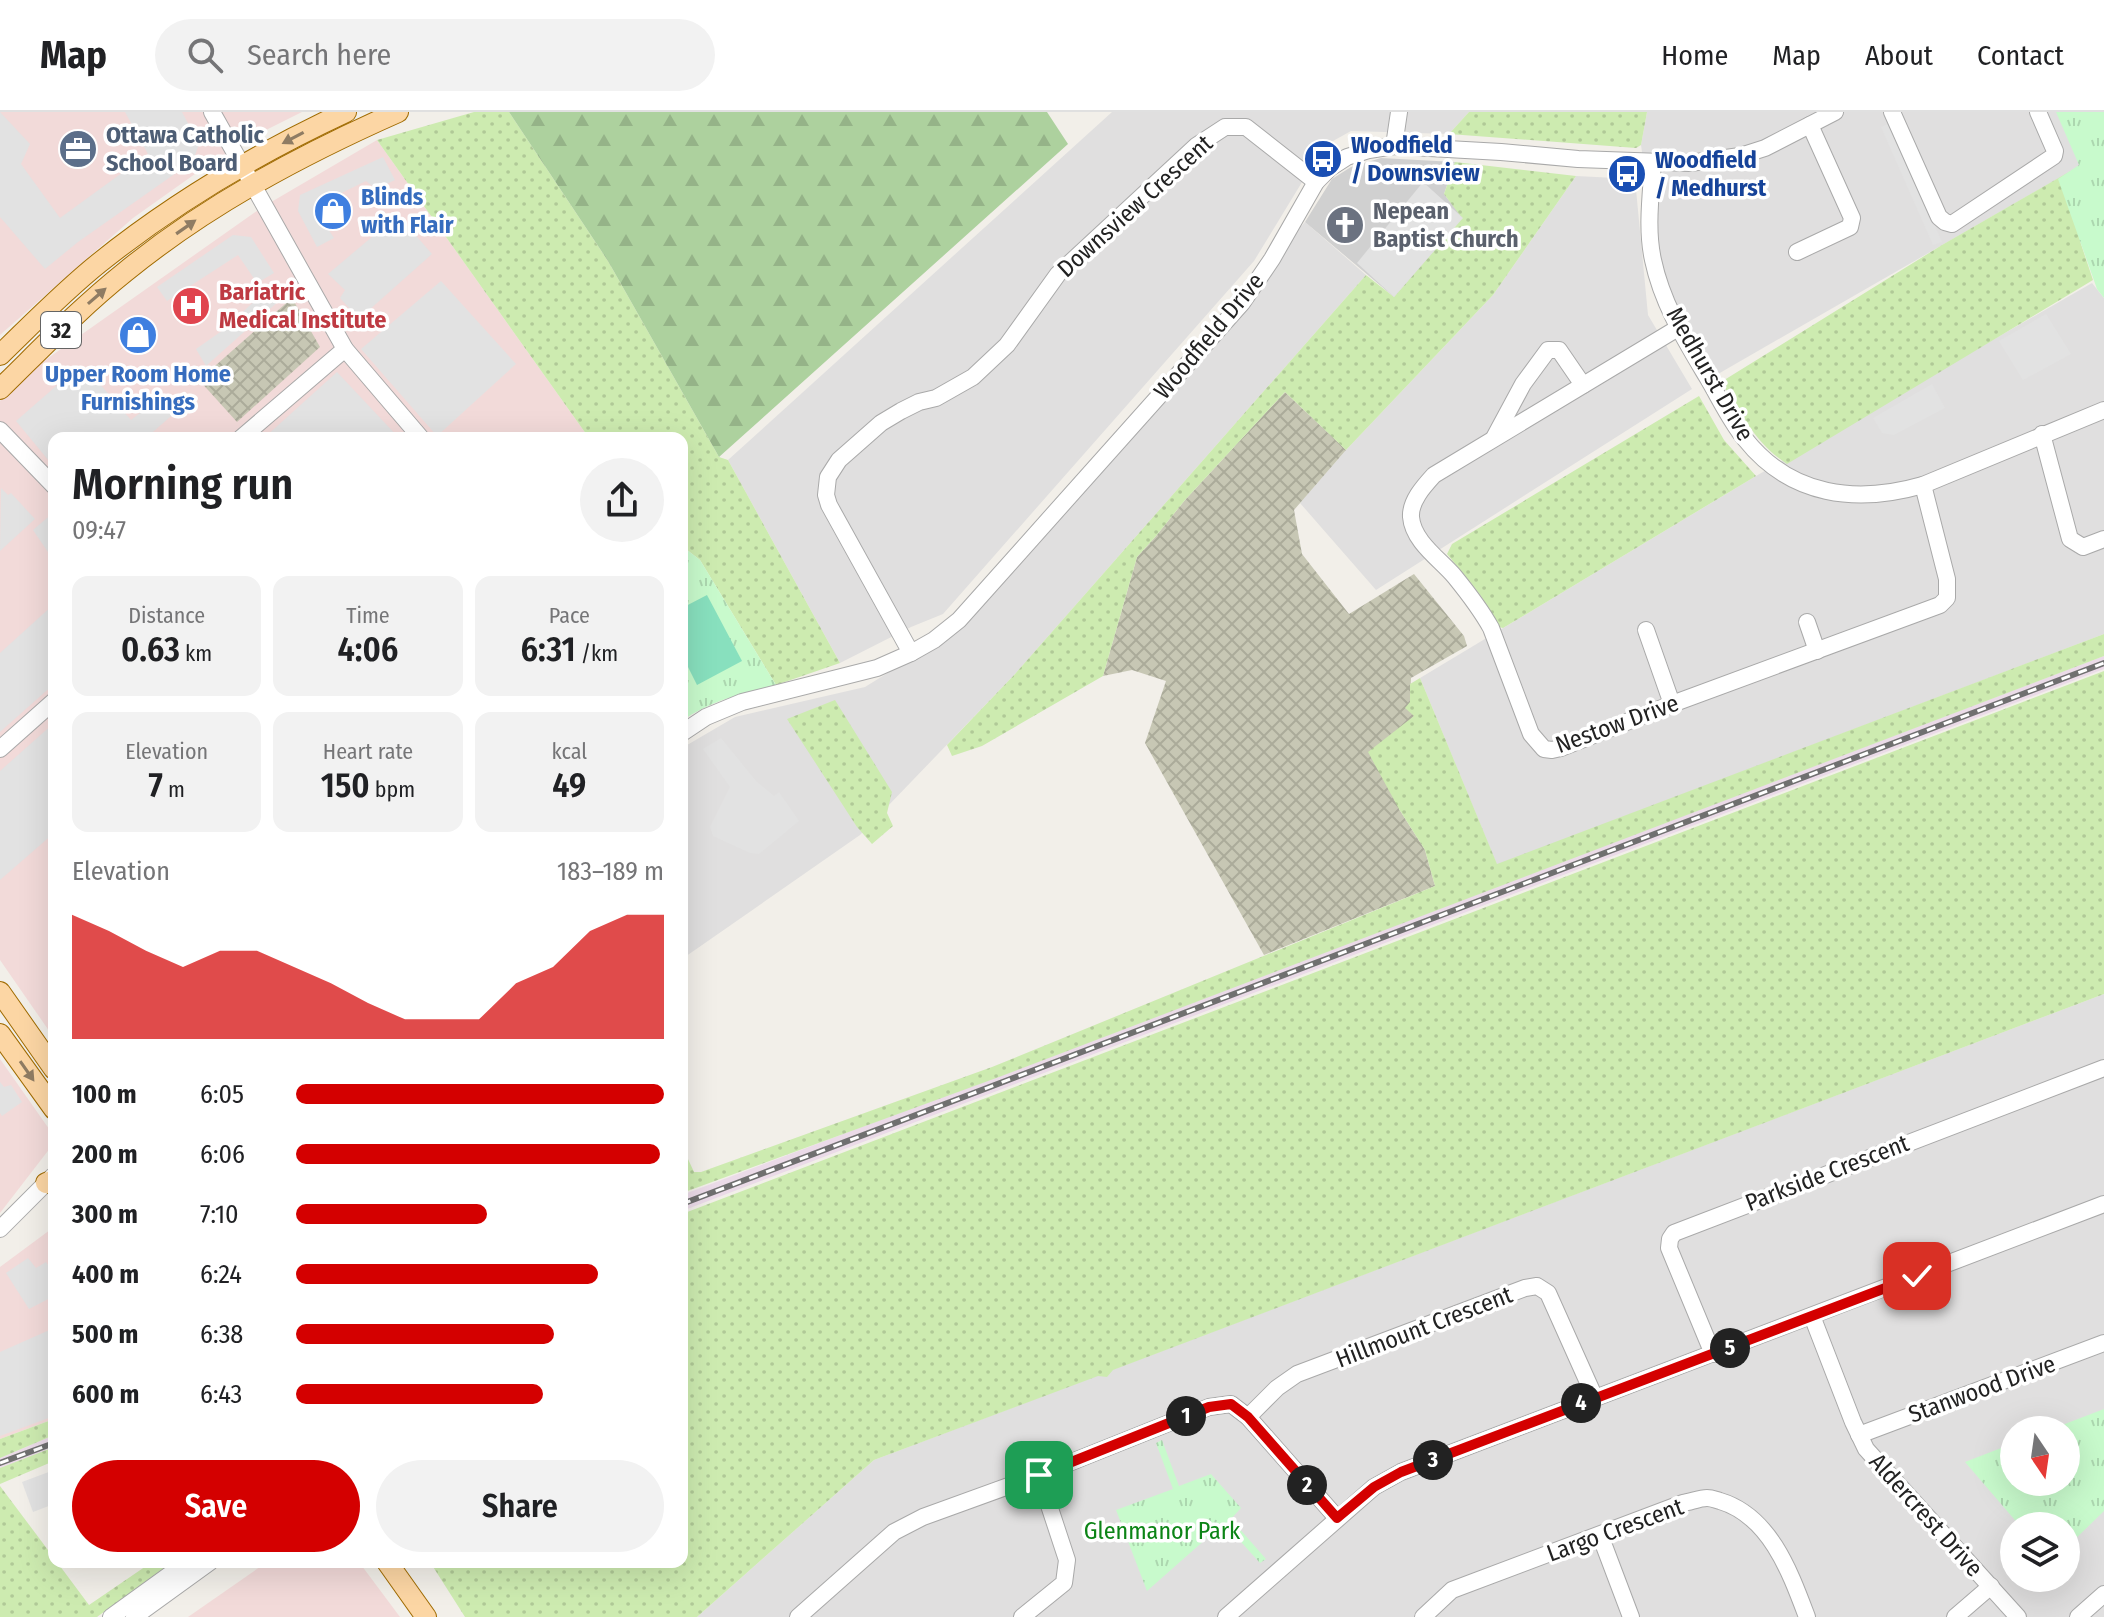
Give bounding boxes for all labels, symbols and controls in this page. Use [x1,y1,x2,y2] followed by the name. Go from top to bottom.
[155,19,715,91] search box
[40,32,107,78] text: Map
[183,33,227,77] icon: search
[247,37,391,73] text: Search here
[1661,39,1728,72] text: Home
[1772,39,1821,72] text: Map
[1865,39,1933,72] text: About
[1977,39,2064,72] text: Contact
[106,121,264,177] place label: Ottawa Catholic School Board
[57,128,99,170] office icon: Ottawa Catholic School Board
[1052,129,1218,283] street label: Downsview Crescent
[282,131,305,144] one-way arrow
[1351,131,1480,187] place label: Woodfield / Downsview
[1302,138,1344,180] bus stop icon: Woodfield / Downsview
[1655,146,1767,202] place label: Woodfield / Medhurst
[1606,153,1648,195] bus stop icon: Woodfield / Medhurst
[361,183,454,239] place label: Blinds with Flair
[312,190,354,232] shop icon: Blinds with Flair
[1373,197,1519,253] place label: Nepean Baptist Church
[1324,204,1366,246] church icon: Nepean Baptist Church
[175,220,196,235] one-way arrow
[1148,267,1270,405] street label: Woodfield Drive
[219,278,387,334] place label: Bariatric Medical Institute
[170,285,212,327] hospital icon: Bariatric Medical Institute
[86,288,106,305] one-way arrow
[1660,302,1760,446] street label: Medhurst Drive
[41,312,81,348] road number: 32
[117,314,159,356] shop icon: Upper Room Home Furnishings
[45,360,231,416] place label: Upper Room Home Furnishings
[72,458,293,511] text: Morning run
[580,458,664,542] button: share
[72,515,126,546] text: 09:47
[128,602,205,629] text: Distance
[346,602,390,629] text: Time
[549,602,590,629] text: Pace
[121,629,180,670] text: 0.63
[338,629,398,670] text: 4:06
[520,629,576,670] text: 6:31
[180,640,212,667] text: km
[576,640,618,667] text: /km
[1552,689,1682,759] street label: Nestow Drive
[125,738,208,765] text: Elevation
[323,738,413,765] text: Heart rate
[552,738,587,765] text: kcal
[148,765,163,806] text: 7
[321,765,370,806] text: 150
[552,765,586,806] text: 49
[163,776,185,803] text: m
[370,776,415,803] text: bpm
[72,856,170,887] text: Elevation
[557,856,664,887] text: 183–189 m
[19,1061,34,1082] one-way arrow
[72,1079,137,1110] text: 100 m
[200,1079,244,1110] text: 6:05
[1741,1129,1913,1217] street label: Parkside Crescent
[72,1139,138,1170] text: 200 m
[200,1139,245,1170] text: 6:06
[72,1199,138,1230] text: 300 m
[200,1199,239,1230] text: 7:10
[1883,1242,1951,1310] pin
[1895,1254,1939,1298] icon: check
[72,1259,139,1290] text: 400 m
[200,1259,242,1290] text: 6:24
[1332,1280,1516,1374] street label: Hillmount Crescent
[72,1319,138,1350] text: 500 m
[200,1319,243,1350] text: 6:38
[1710,1328,1750,1368] pin: 5
[1725,1334,1735,1361] text: 5
[1905,1349,2059,1429] street label: Stanwood Drive
[72,1379,139,1410] text: 600 m
[200,1379,242,1410] text: 6:43
[1561,1383,1601,1423] pin: 4
[1575,1389,1587,1416] text: 4
[1166,1396,1206,1436] pin: 1
[1181,1402,1191,1429] text: 1
[2000,1416,2080,1496] north arrow
[2000,1416,2080,1592] map controls
[1413,1440,1453,1480] pin: 3
[1005,1441,1073,1509] pin
[1428,1446,1438,1473] text: 3
[1864,1448,1988,1582] street label: Aldercrest Drive
[1017,1453,1061,1497] icon: arrive
[72,1460,360,1552] button: Save
[376,1460,664,1552] button: Share
[1287,1465,1327,1505] pin: 2
[1302,1471,1312,1498] text: 2
[1543,1492,1687,1568] street label: Largo Crescent
[2000,1512,2080,1592] button: layers
[1084,1517,1241,1545] park label: Glenmanor Park

